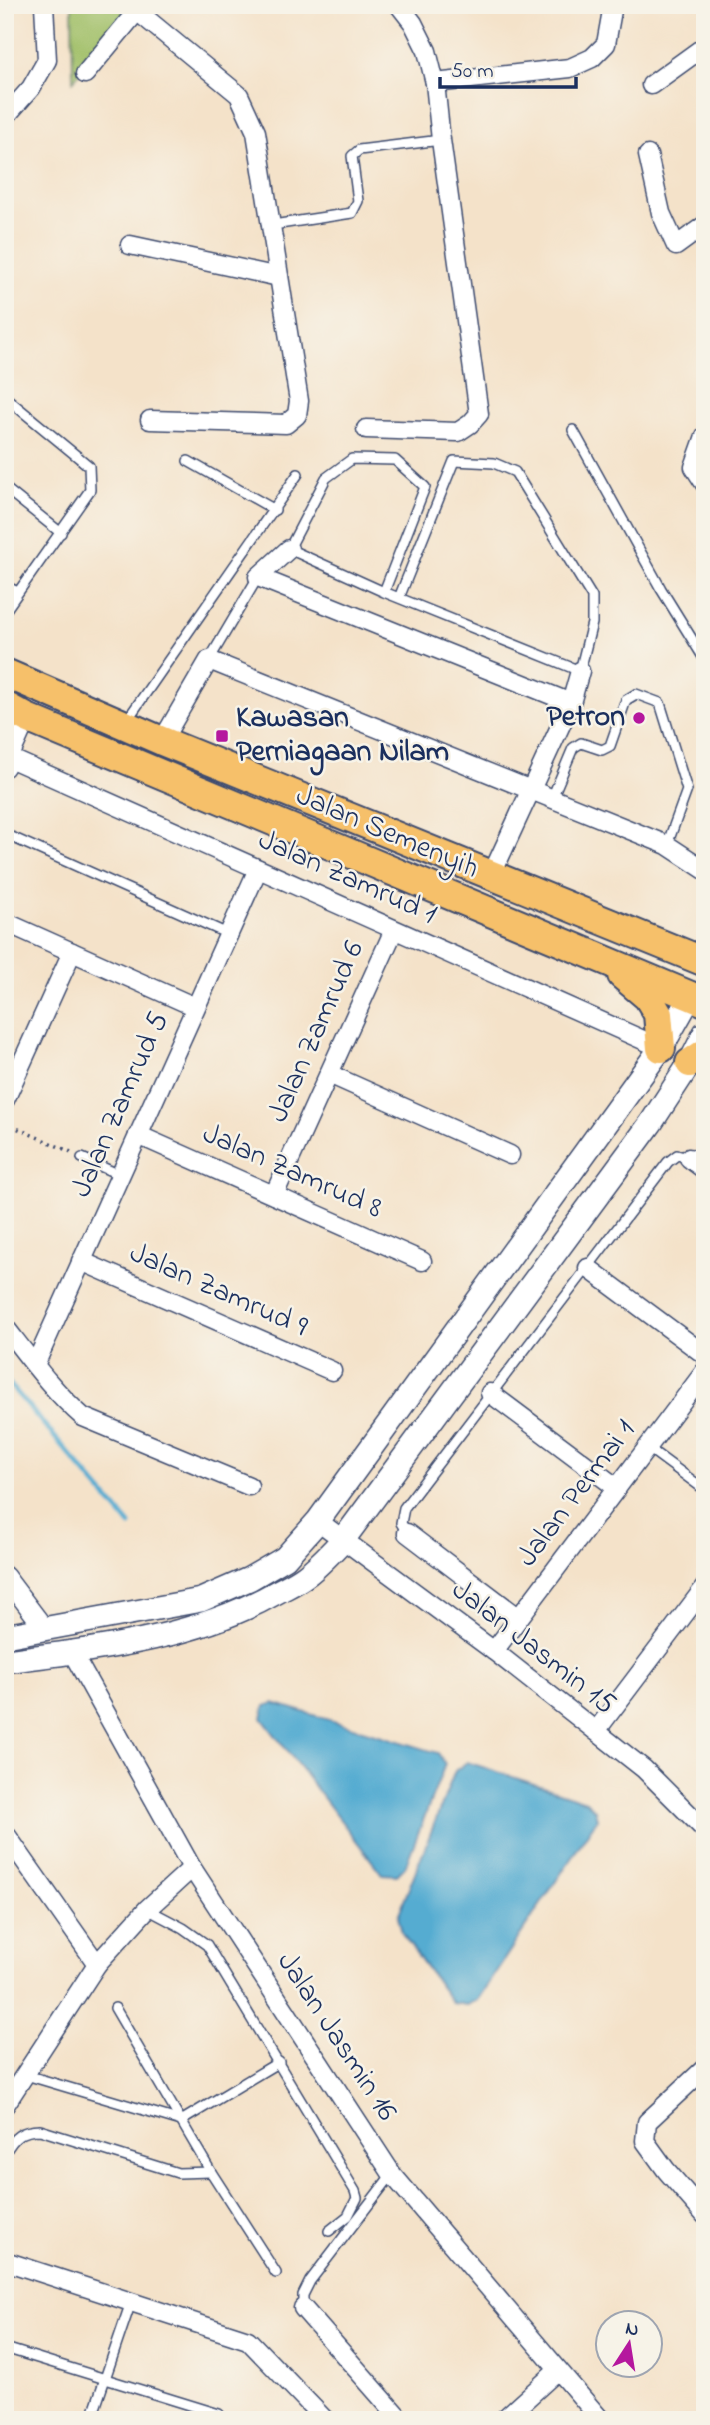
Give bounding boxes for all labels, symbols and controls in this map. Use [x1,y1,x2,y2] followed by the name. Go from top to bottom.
[440,46,577,90] scale bar
[451,57,494,87] text: 50 m
[546,696,625,740] place label: Petron
[236,697,449,776] place label: Kawasan Perniagaan Nilam
[631,710,647,726] marker: Petron
[214,728,230,744] marker: Kawasan Perniagaan Nilam
[289,775,485,891] street label: Jalan Semenyih
[251,819,443,937] street label: Jalan Zamrud 1
[257,934,377,1130] street label: Jalan Zamrud 6
[60,1005,182,1205] street label: Jalan Zamrud 5
[195,1113,389,1231] street label: Jalan Zamrud 8
[122,1232,314,1350] street label: Jalan Zamrud 9
[507,1411,647,1577] street label: Jalan Permai 1
[441,1570,625,1726] street label: Jalan Jasmin 15
[265,1944,407,2130] street label: Jalan Jasmin 16
[594,2310,664,2380] north arrow
[623,2315,641,2344] text: N

